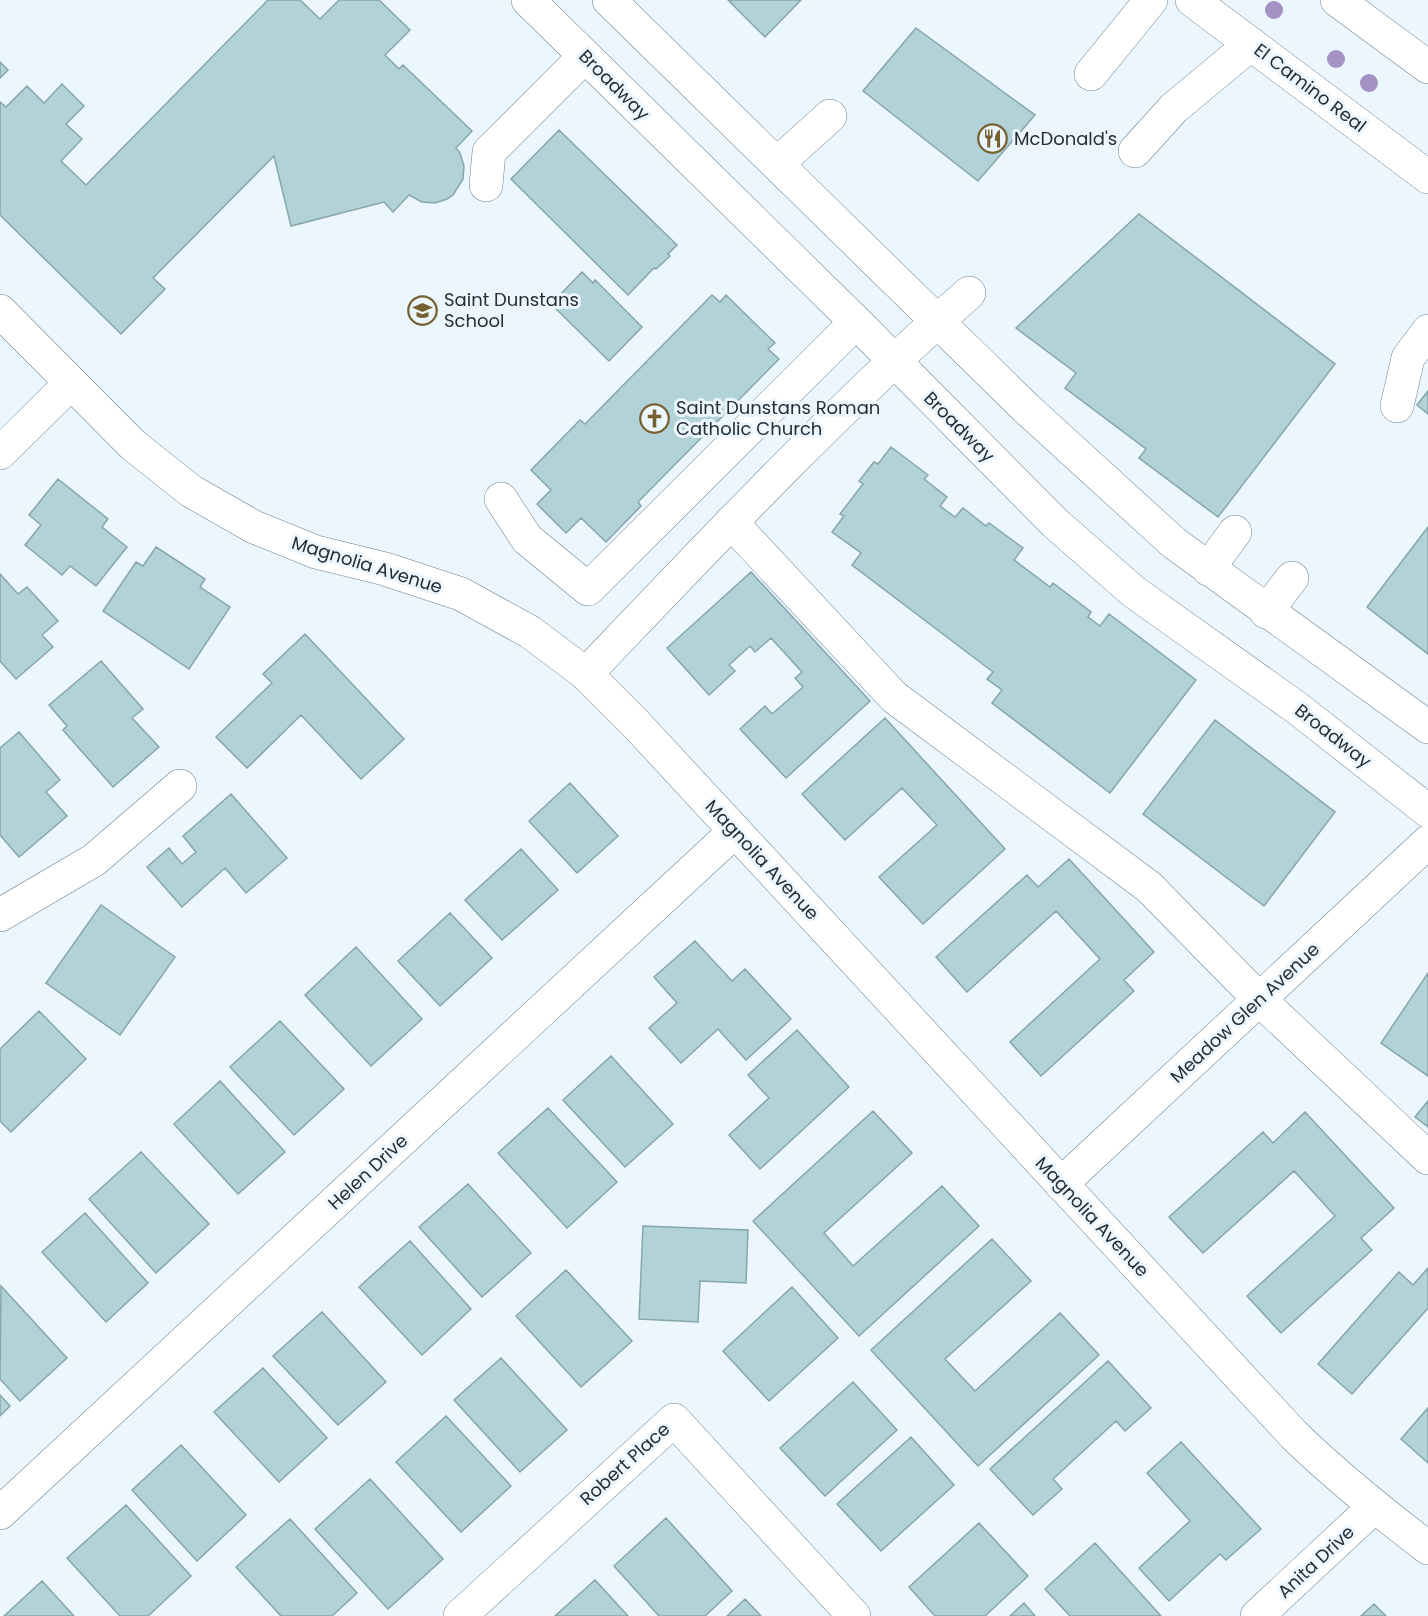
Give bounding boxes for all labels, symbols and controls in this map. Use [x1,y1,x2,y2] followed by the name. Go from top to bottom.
[1249,37,1371,138] street label: El Camino Real
[573,44,655,126] street label: Broadway
[977,123,1009,155] restaurant icon: McDonald's
[1014,126,1117,151] place label: McDonald's
[444,287,579,333] place label: Saint Dunstans School
[407,294,439,326] school or university icon: Saint Dunstans School
[918,386,1000,468] street label: Broadway
[676,395,880,441] place label: Saint Dunstans Roman Catholic Church
[639,402,671,434] church icon: Saint Dunstans Roman Catholic Church
[289,530,446,599] street label: Magnolia Avenue
[1290,698,1377,773] street label: Broadway
[700,794,825,925] street label: Magnolia Avenue
[1165,937,1325,1088] street label: Meadow Glen Avenue
[322,1128,413,1215] street label: Helen Drive
[1030,1151,1155,1282] street label: Magnolia Avenue
[574,1417,675,1511] street label: Robert Place
[1272,1520,1360,1604] street label: Anita Drive

